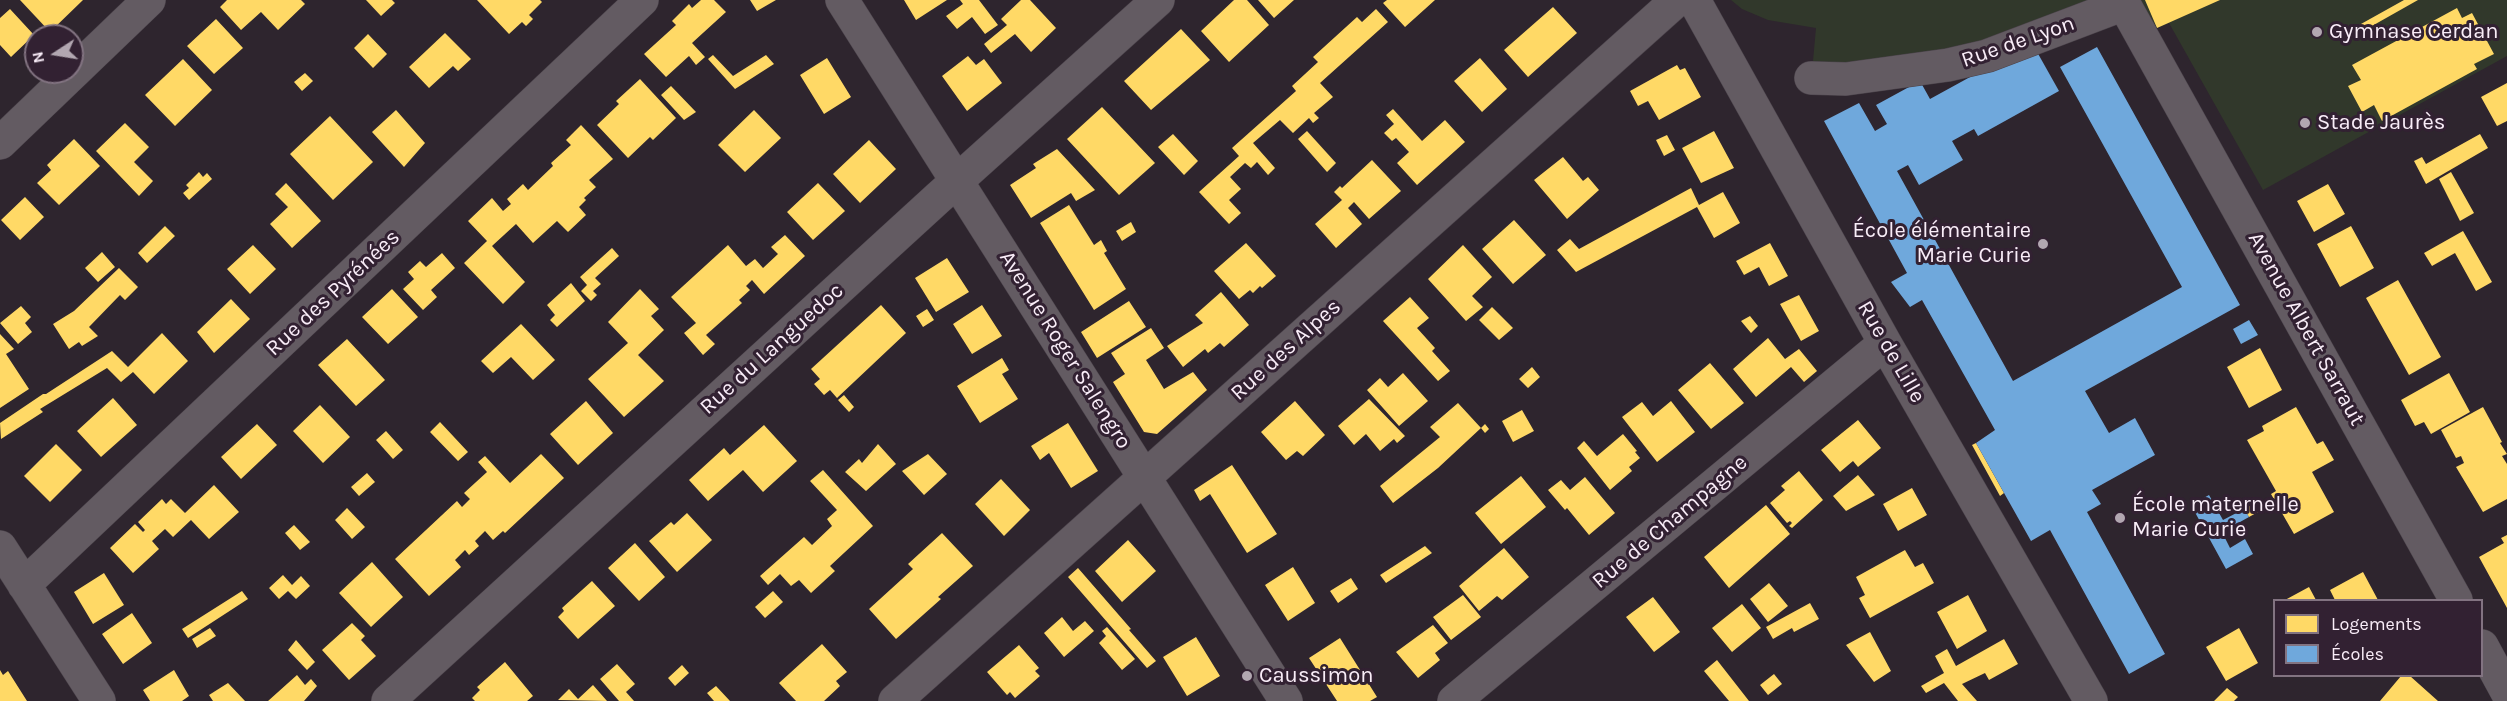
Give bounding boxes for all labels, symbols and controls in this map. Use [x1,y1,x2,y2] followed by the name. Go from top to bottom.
[1958,10,2078,74] street label: Rue de Lyon
[2329,19,2499,45] place label: Gymnase Cerdan
[24,24,84,84] north arrow
[2310,25,2324,39] marker: Gymnase Cerdan
[27,50,48,65] text: N
[2317,110,2445,136] place label: Stade Jaurès
[2298,116,2312,130] marker: Stade Jaurès
[1852,218,2031,270] place label: École élémentaire Marie Curie
[261,224,405,362] street label: Rue des Pyrénées
[2242,228,2370,430] street label: Avenue Albert Sarraut
[2036,237,2050,251] marker: École élémentaire Marie Curie
[993,246,1137,454] street label: Avenue Roger Salengro
[695,278,849,420] street label: Rue du Languedoc
[1226,294,1346,406] street label: Rue des Alpes
[1851,296,1931,408] street label: Rue de Lille
[1587,449,1753,595] street label: Rue de Champagne
[2132,492,2299,544] place label: École maternelle Marie Curie
[2113,511,2127,525] marker: École maternelle Marie Curie
[2273,599,2483,677] legend
[2331,613,2422,635] text: Logements
[2331,643,2384,665] text: Écoles
[1259,663,1373,689] place label: Caussimon
[1240,669,1254,683] marker: Caussimon

